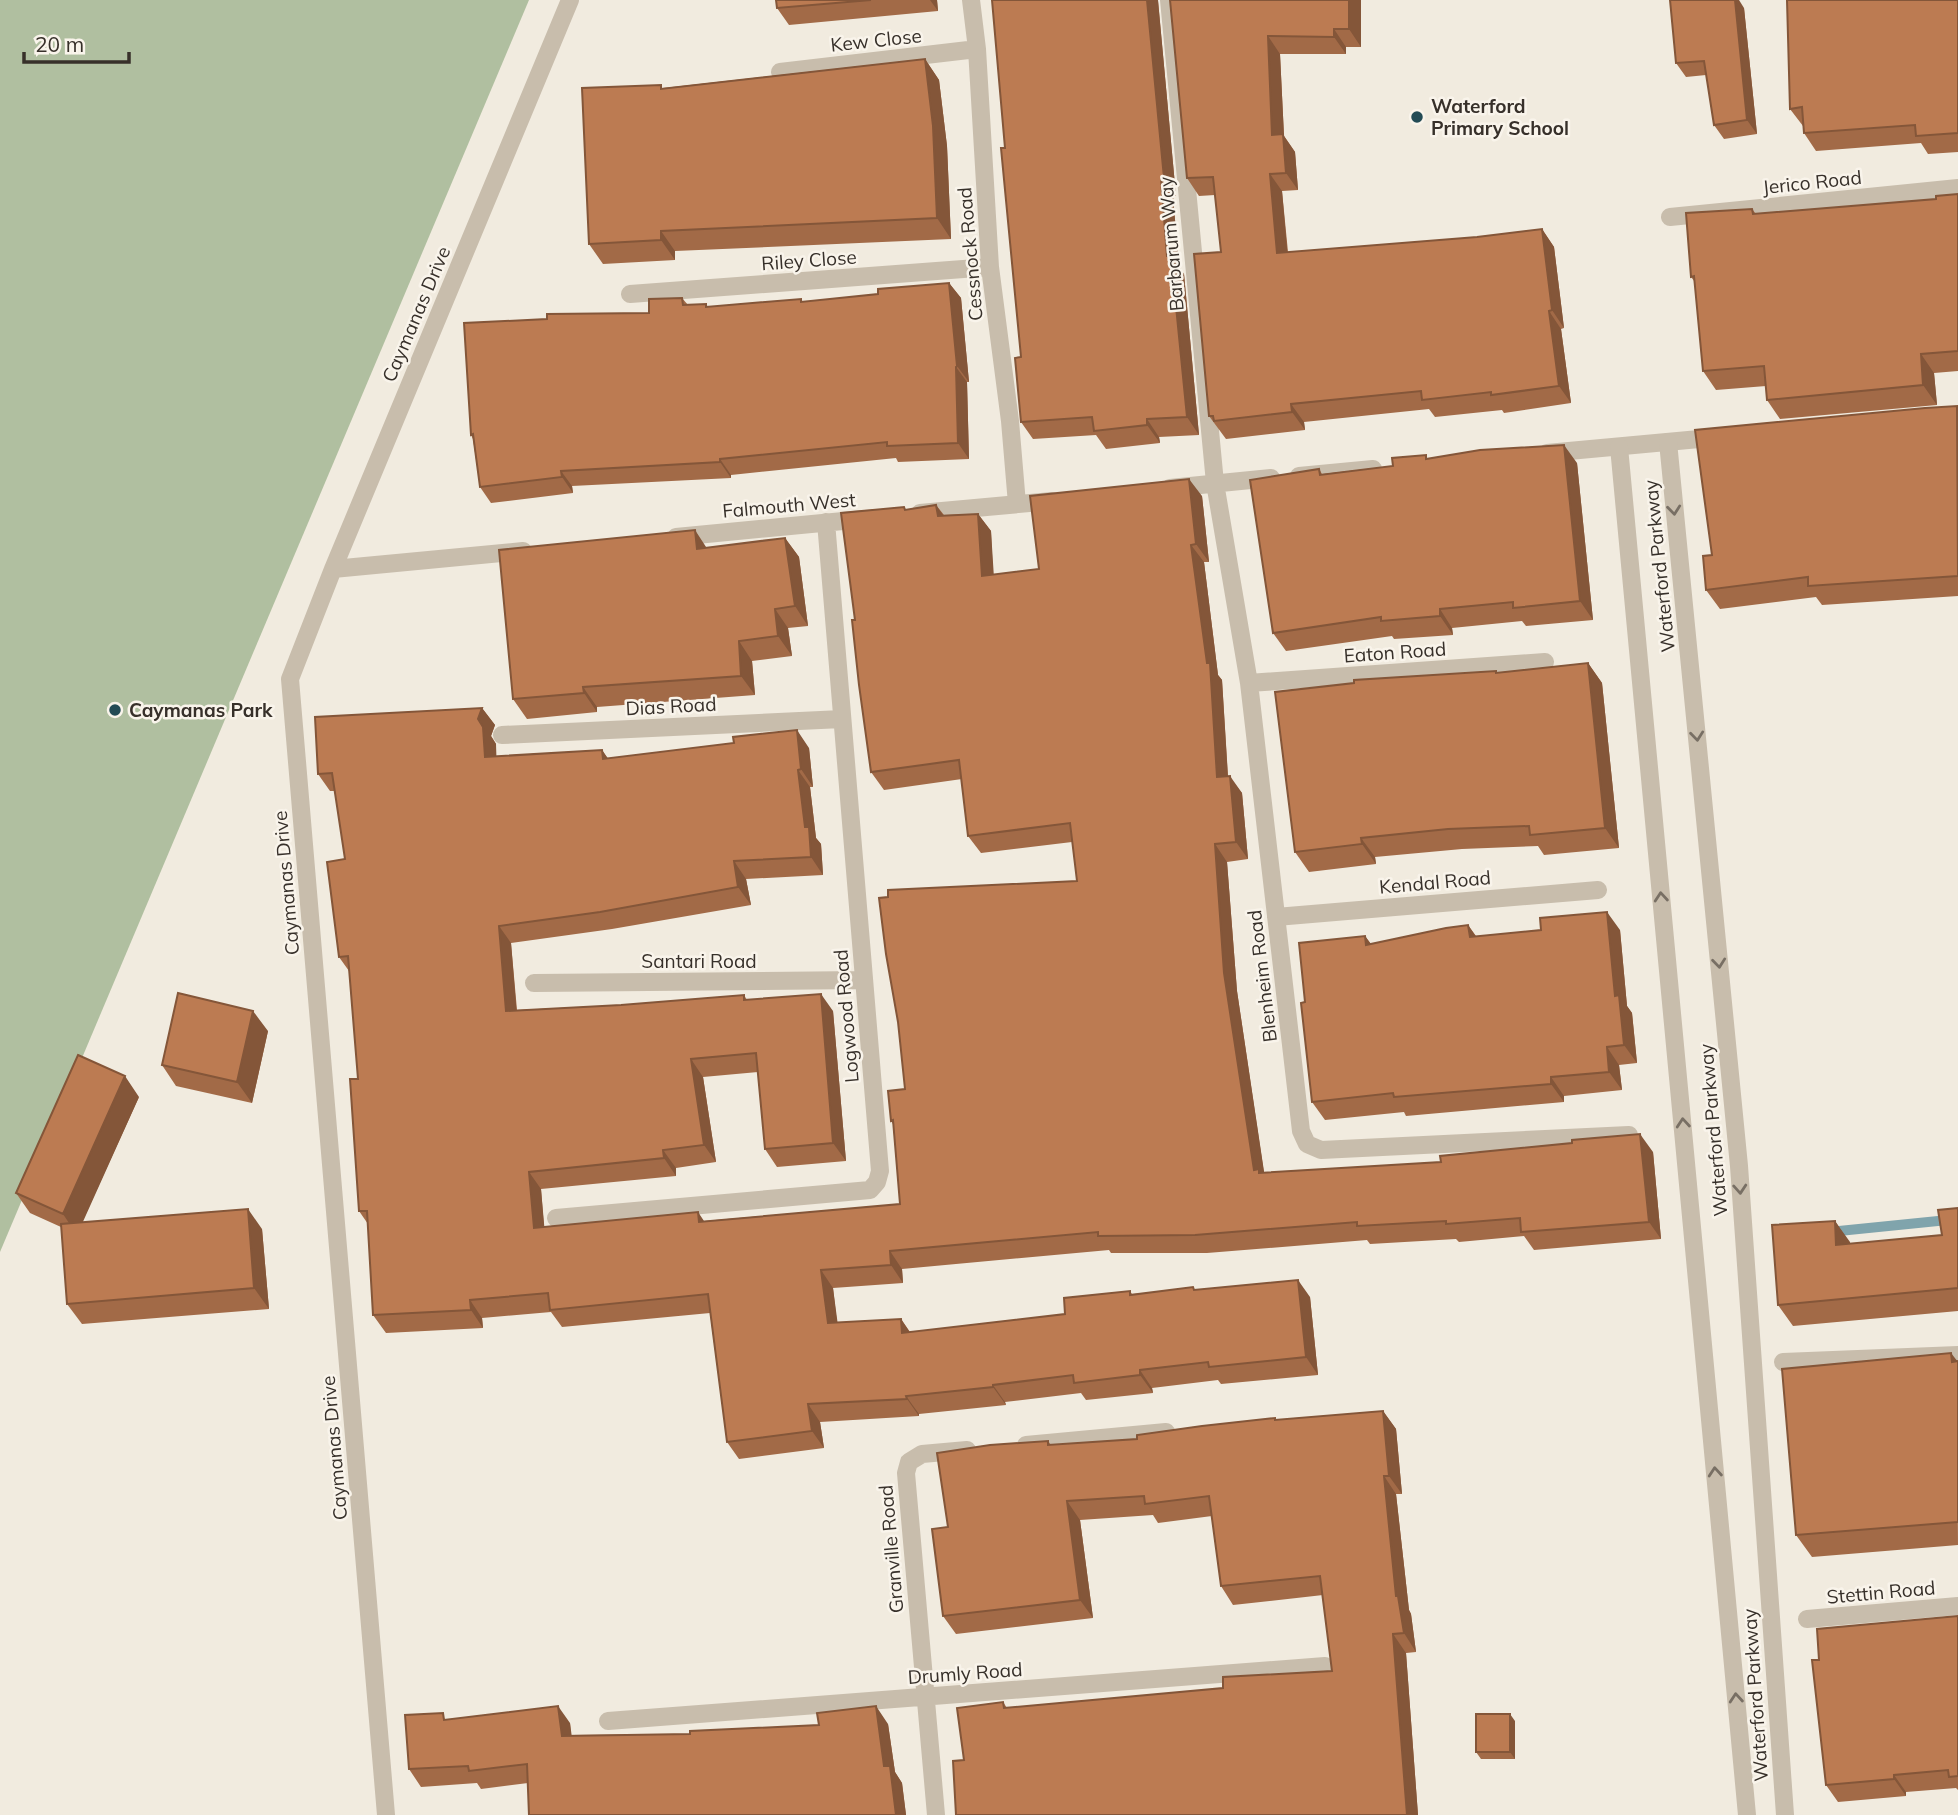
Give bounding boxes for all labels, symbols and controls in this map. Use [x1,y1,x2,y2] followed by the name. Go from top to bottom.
[24,21,130,65] scale bar
[829,23,923,57] street label: Kew Close
[35,31,84,57] text: 20 m
[1431,94,1569,140] place label: Waterford Primary School
[1409,109,1425,125] marker: Waterford Primary School
[1761,165,1863,199] street label: Jerico Road
[1153,176,1189,312] street label: Barbarum Way
[952,186,988,322] street label: Cessnock Road
[377,243,455,385] street label: Caymanas Drive
[760,245,858,275] street label: Riley Close
[1638,479,1680,653] street label: Waterford Parkway
[721,487,857,523] street label: Falmouth West
[1667,504,1682,516] one-way arrow
[1343,636,1447,668] street label: Eaton Road
[625,692,717,720] street label: Dias Road
[129,698,273,722] place label: Caymanas Park
[107,702,123,718] marker: Caymanas Park
[1689,731,1704,742] one-way arrow
[268,810,304,956] street label: Caymanas Drive
[1378,865,1492,899] street label: Kendal Road
[1654,891,1669,902] one-way arrow
[1242,908,1282,1044] street label: Blenheim Road
[828,948,864,1084] street label: Logwood Road
[641,949,757,973] street label: Santari Road
[1711,958,1726,969] one-way arrow
[1693,1043,1733,1217] street label: Waterford Parkway
[1676,1117,1691,1128] one-way arrow
[1732,1184,1747,1195] one-way arrow
[316,1375,352,1521] street label: Caymanas Drive
[1708,1466,1723,1477] one-way arrow
[873,1484,909,1614] street label: Granville Road
[1826,1575,1936,1609] street label: Stettin Road
[1737,1608,1773,1782] street label: Waterford Parkway
[907,1657,1023,1689] street label: Drumly Road
[1729,1692,1744,1703] one-way arrow

